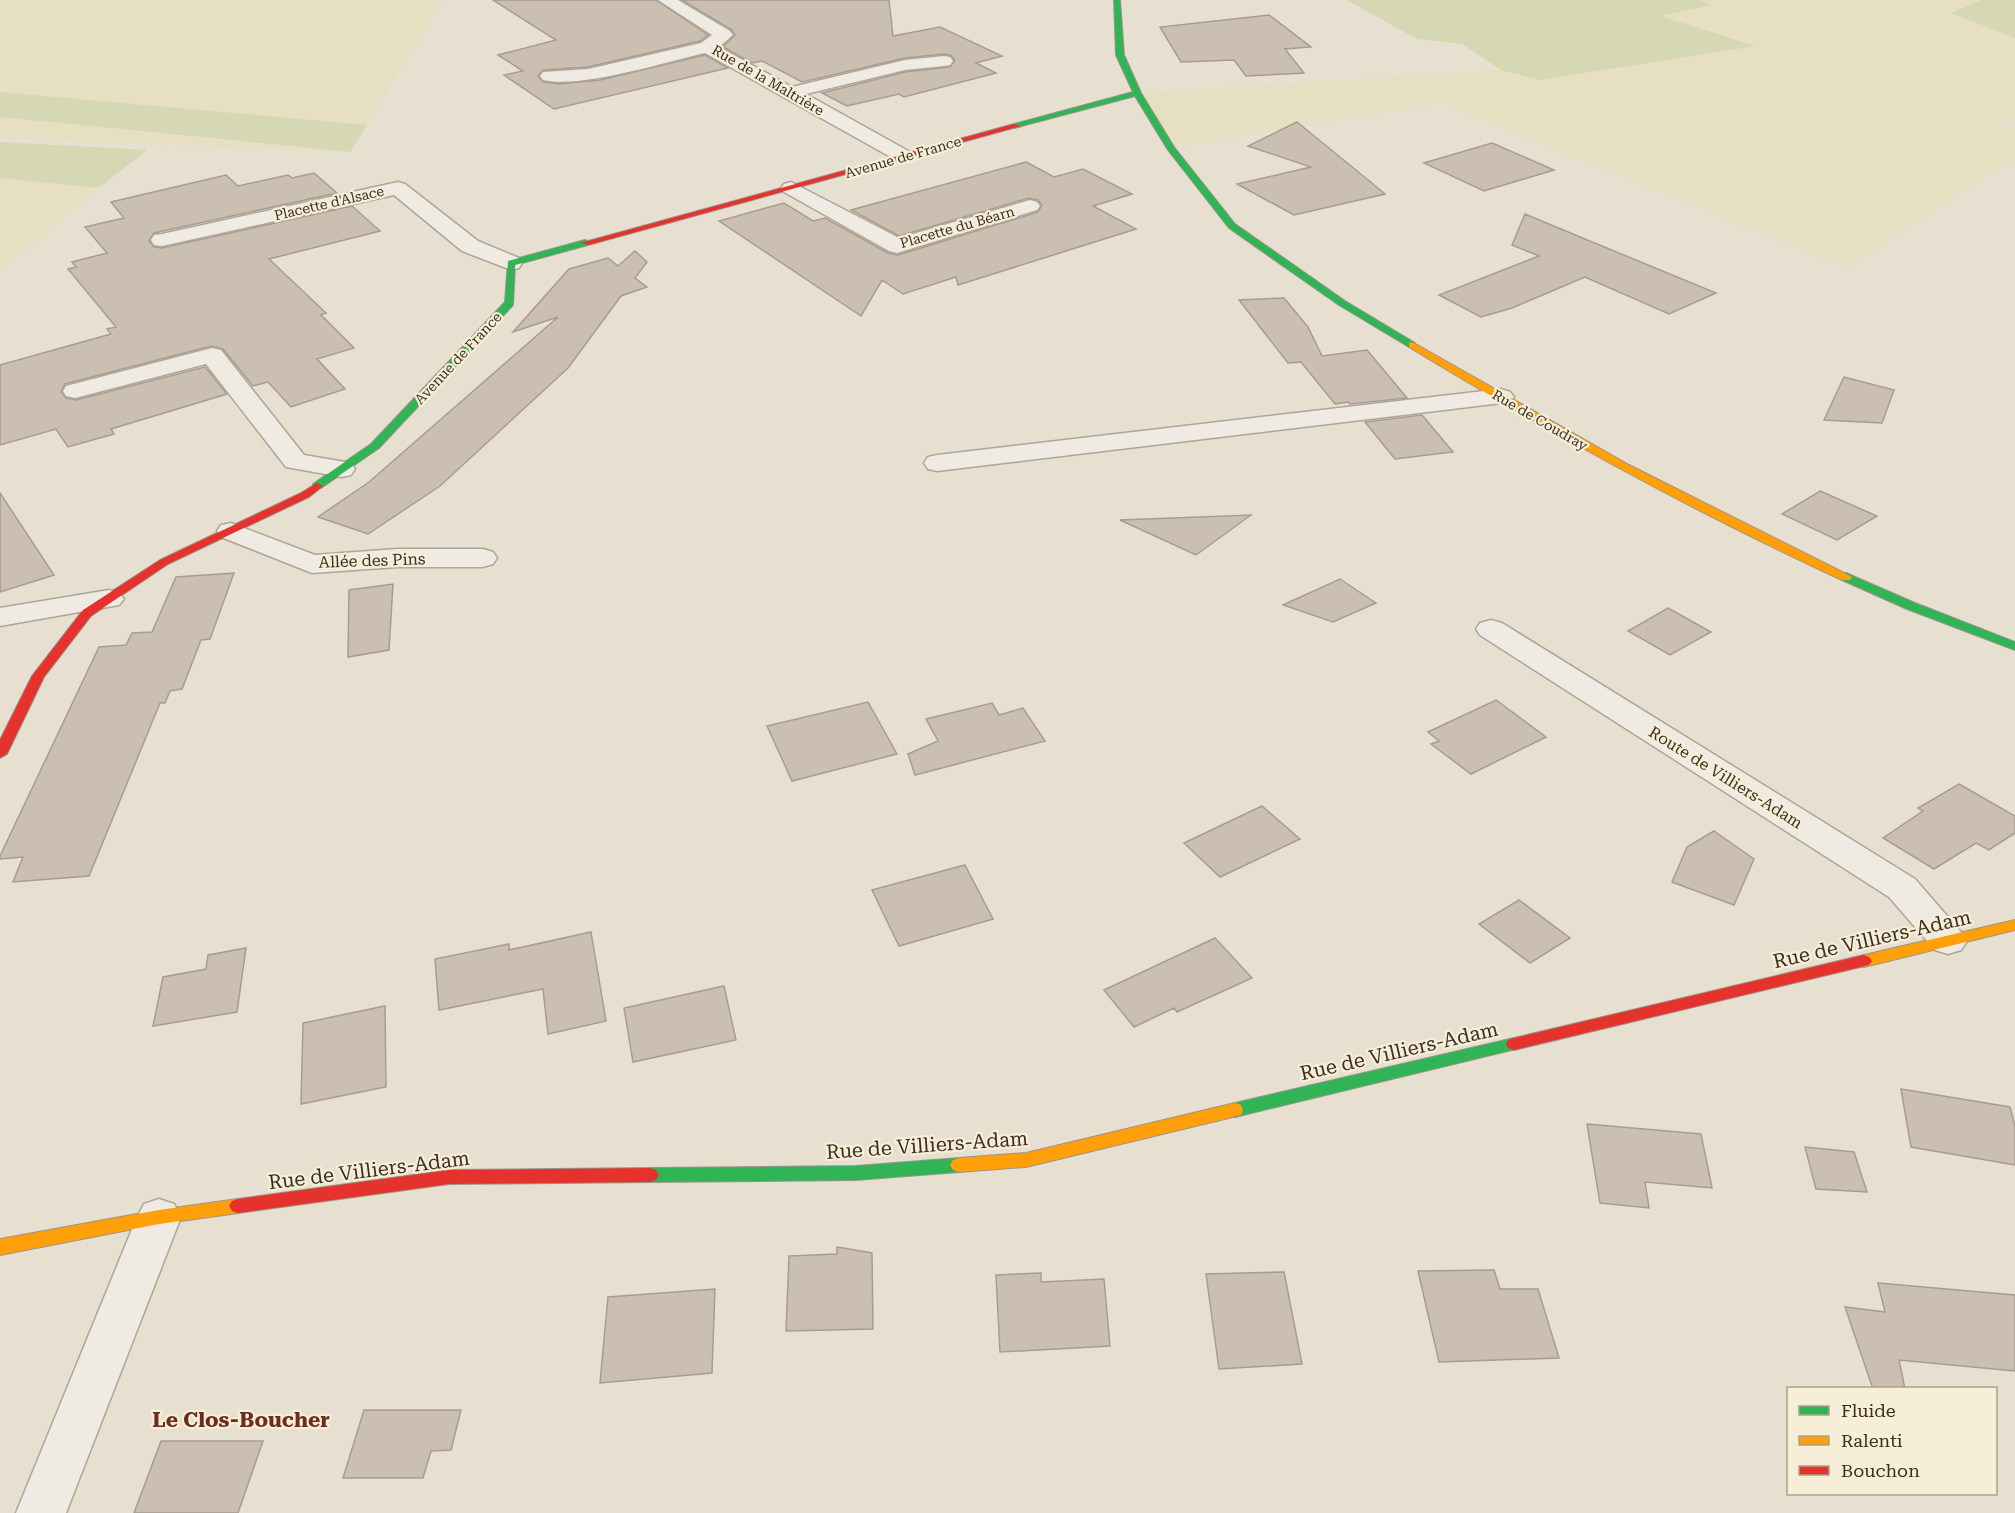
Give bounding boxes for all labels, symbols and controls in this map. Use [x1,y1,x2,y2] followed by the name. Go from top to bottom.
[709,41,827,119] street label: Rue de la Maltrière
[843,133,963,181] street label: Avenue de France
[272,182,386,223] street label: Placette d'Alsace
[898,203,1016,251] street label: Placette du Béarn
[411,308,505,407] street label: Avenue de France
[1490,386,1591,454] street label: Rue de Coudray
[318,549,426,572] street label: Allée des Pins
[1645,722,1806,833] street label: Route de Villiers-Adam
[1771,905,1973,973] street label: Rue de Villiers-Adam
[1298,1017,1500,1085] street label: Rue de Villiers-Adam
[825,1126,1029,1164] street label: Rue de Villiers-Adam
[267,1146,471,1194] street label: Rue de Villiers-Adam
[1787,1387,1997,1495] legend
[1841,1400,1896,1421] text: Fluide
[152,1408,330,1432] district label: Le Clos-Boucher
[1841,1430,1903,1451] text: Ralenti
[1841,1460,1920,1481] text: Bouchon

